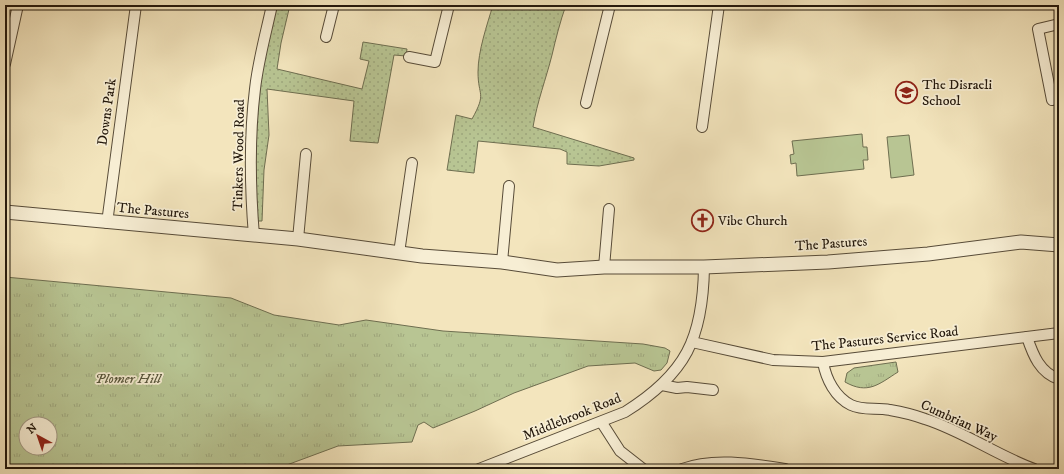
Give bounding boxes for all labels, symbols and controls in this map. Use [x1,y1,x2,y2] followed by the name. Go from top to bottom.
[922,76,993,110] place label: The Disraeli School
[93,77,121,147] street label: Downs Park
[894,80,920,106] school or university icon: The Disraeli School
[229,99,249,211] street label: Tinkers Wood Road
[116,199,190,223] street label: The Pastures
[690,208,716,234] church icon: Vibe Church
[717,212,788,230] place label: Vibe Church
[794,232,868,256] street label: The Pastures
[811,322,959,356] street label: The Pastures Service Road
[95,370,162,388] park label: Plomer Hill
[520,389,624,445] street label: Middlebrook Road
[918,396,1001,446] street label: Cumbrian Way
[18,416,58,456] north arrow
[24,421,40,437] text: N

